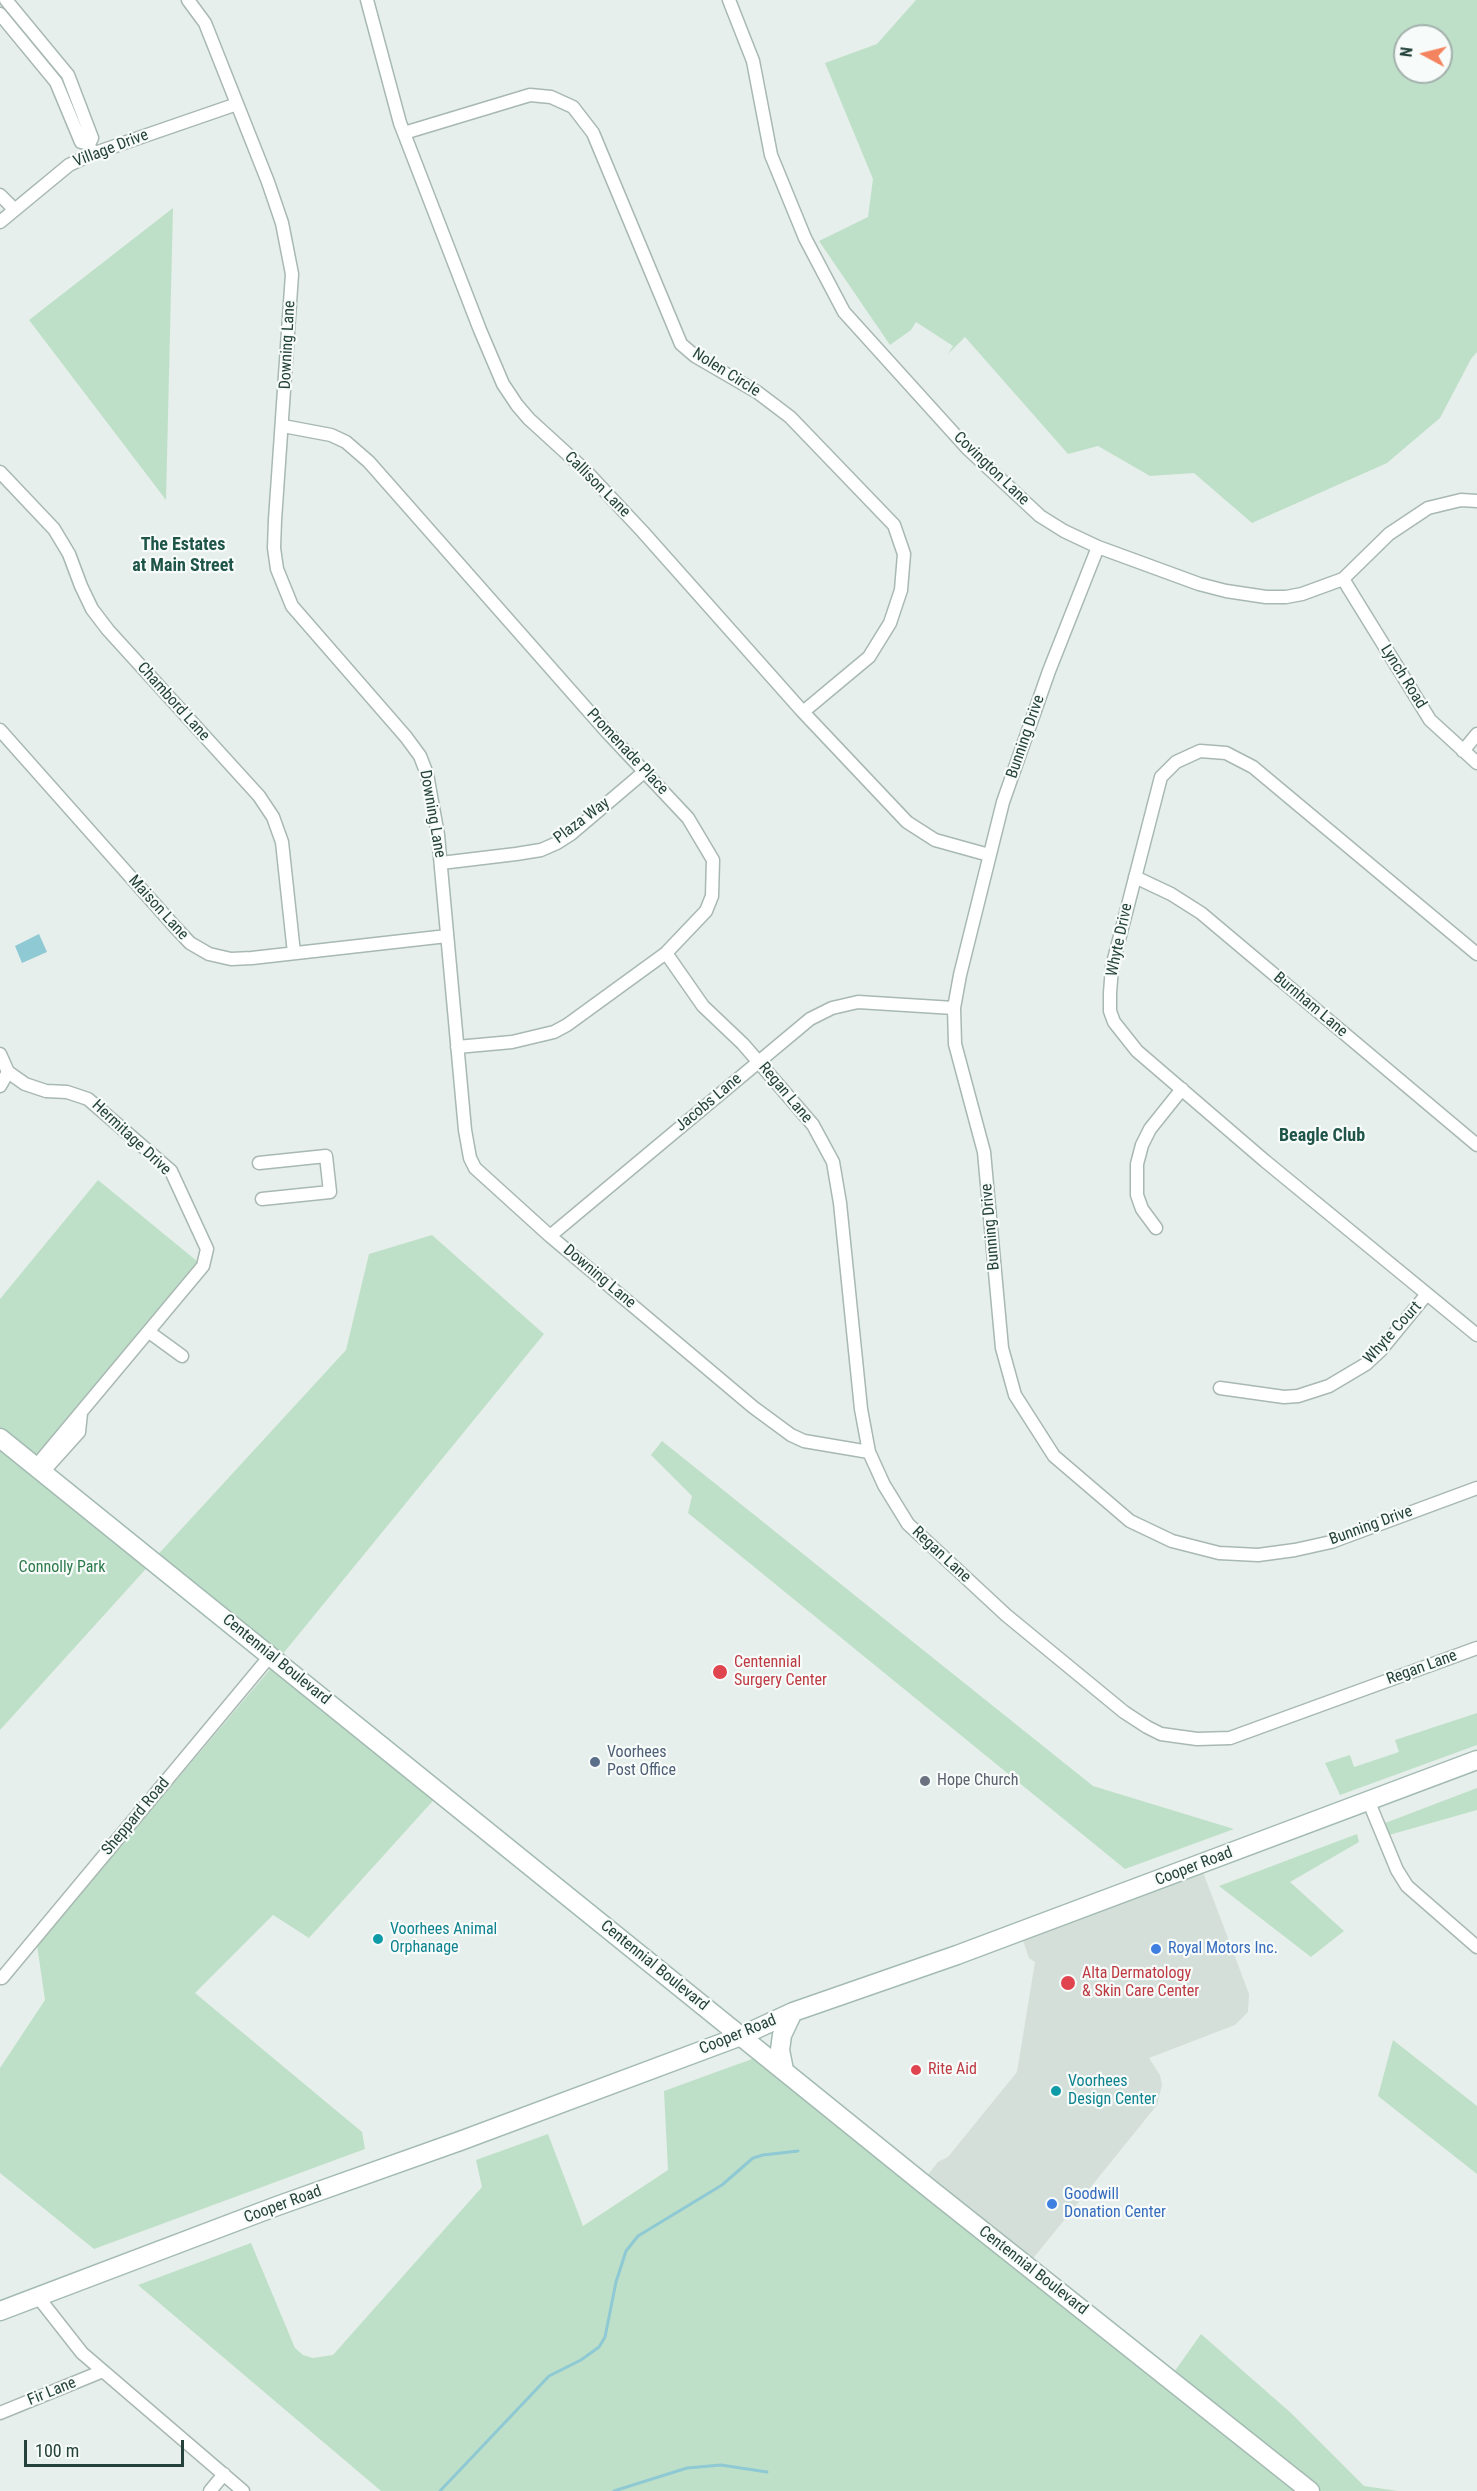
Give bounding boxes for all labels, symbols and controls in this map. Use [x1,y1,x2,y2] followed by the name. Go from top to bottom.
[1393,24,1453,84] north arrow
[1397,46,1417,58] text: N
[71,126,151,172] street label: Village Drive
[276,300,300,390] street label: Downing Lane
[688,345,764,401] street label: Nolen Circle
[949,428,1033,510] street label: Covington Lane
[560,448,634,522] street label: Callison Lane
[132,534,234,576] district label: The Estates at Main Street
[1376,641,1430,713] street label: Lynch Road
[133,659,213,745] street label: Chambord Lane
[1003,693,1049,781] street label: Bunning Drive
[582,705,672,799] street label: Promenade Place
[415,769,449,859] street label: Downing Lane
[550,794,614,848] street label: Plaza Way
[124,872,192,944] street label: Maison Lane
[1103,902,1137,978] street label: Whyte Drive
[1269,968,1351,1042] street label: Burnham Lane
[754,1059,816,1127] street label: Regan Lane
[672,1070,746,1136] street label: Jacobs Lane
[87,1096,175,1180] street label: Hermitage Drive
[1279,1125,1365,1147] district label: Beagle Club
[978,1183,1004,1271] street label: Bunning Drive
[559,1241,639,1313] street label: Downing Lane
[1360,1298,1426,1368] street label: Whyte Court
[1327,1502,1415,1550] street label: Bunning Drive
[908,1523,974,1587] street label: Regan Lane
[19,1558,105,1578] park label: Connolly Park
[218,1611,334,1709] street label: Centennial Boulevard
[1384,1646,1460,1690] street label: Regan Lane
[734,1653,827,1691] place label: Centennial Surgery Center
[711,1663,729,1681] marker: Centennial Surgery Center
[607,1743,676,1781] place label: Voorhees Post Office
[588,1755,602,1769] marker: Voorhees Post Office
[937,1771,1018,1791] place label: Hope Church
[98,1774,174,1860] street label: Sheppard Road
[918,1774,932,1788] marker: Hope Church
[1153,1843,1235,1891] street label: Cooper Road
[596,1917,712,2015] street label: Centennial Boulevard
[390,1920,497,1958] place label: Voorhees Animal Orphanage
[371,1932,385,1946] marker: Voorhees Animal Orphanage
[1168,1939,1278,1959] place label: Royal Motors Inc.
[1149,1942,1163,1956] marker: Royal Motors Inc.
[1082,1964,1199,2002] place label: Alta Dermatology & Skin Care Center
[1059,1974,1077,1992] marker: Alta Dermatology & Skin Care Center
[697,2011,779,2059] street label: Cooper Road
[928,2060,977,2080] place label: Rite Aid
[909,2063,923,2077] marker: Rite Aid
[1068,2072,1156,2110] place label: Voorhees Design Center
[1049,2084,1063,2098] marker: Voorhees Design Center
[242,2182,324,2228] street label: Cooper Road
[1064,2185,1166,2223] place label: Goodwill Donation Center
[1045,2197,1059,2211] marker: Goodwill Donation Center
[975,2222,1091,2320] street label: Centennial Boulevard
[25,2374,79,2410] street label: Fir Lane
[27,2428,188,2466] scale bar
[35,2440,79,2461] text: 100 m

